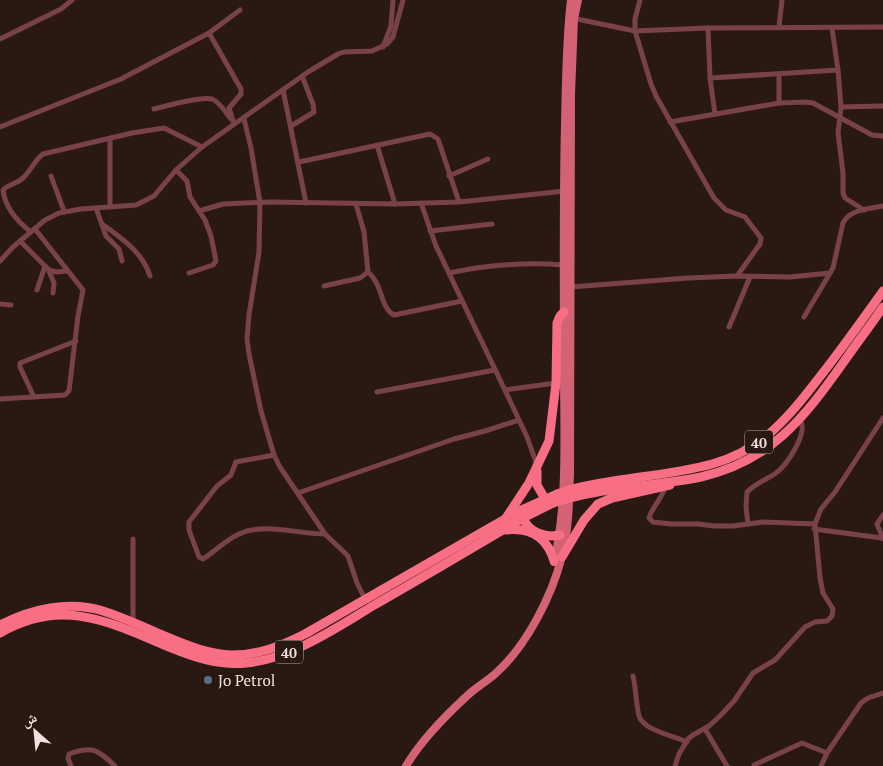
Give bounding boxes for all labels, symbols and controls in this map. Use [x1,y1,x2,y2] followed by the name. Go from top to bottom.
[745,431,773,454] road number: 40
[275,640,303,664] road number: 40
[218,670,275,690] place label: Jo Petrol
[202,674,214,686] marker: Jo Petrol
[10,706,60,756] north arrow
[18,707,40,731] text: ش

